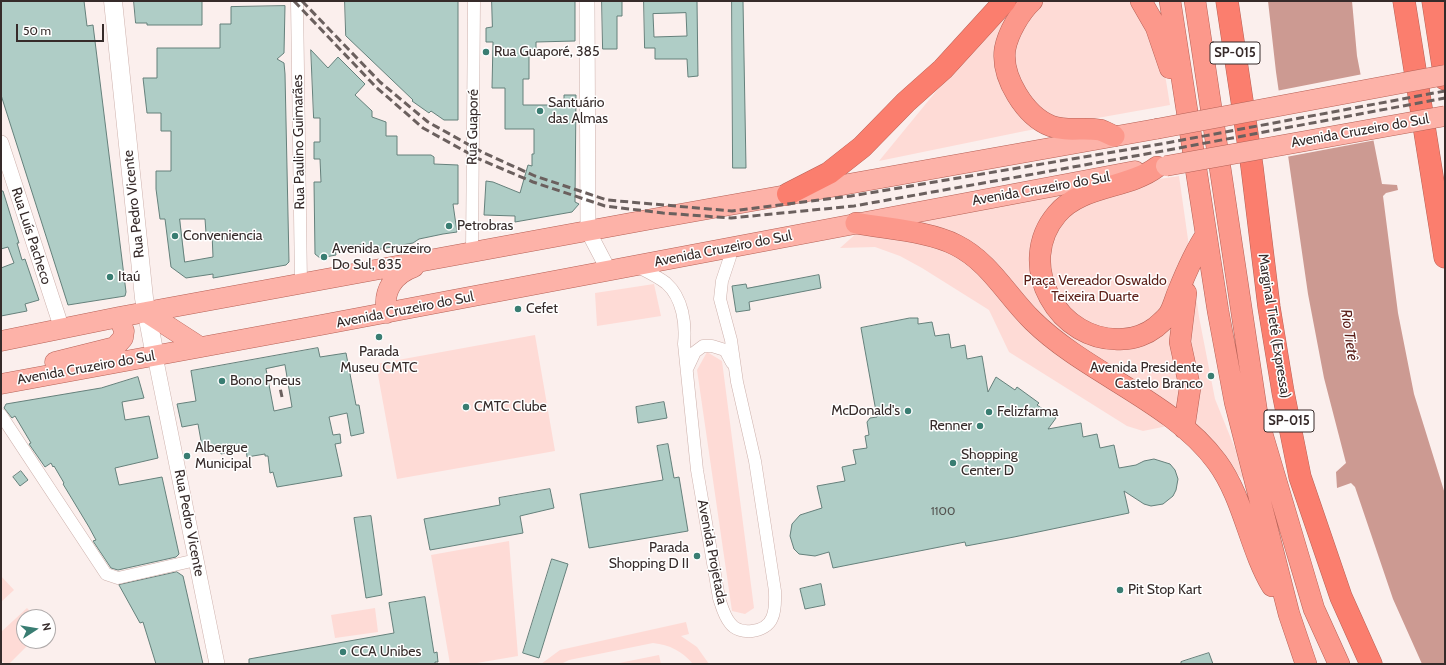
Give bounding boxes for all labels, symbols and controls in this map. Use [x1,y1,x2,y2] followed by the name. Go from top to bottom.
[18,16,106,42] scale bar
[23,23,51,38] text: 50 m
[1210,42,1260,64] road number: SP-015
[494,44,600,60] place label: Rua Guaporé, 385
[481,47,491,57] marker: Rua Guaporé, 385
[289,74,309,210] street label: Rua Paulino Guimarães
[464,89,482,165] street label: Rua Guaporé
[548,95,608,128] place label: Santuário das Almas
[535,106,545,116] marker: Santuário das Almas
[1290,111,1430,151] street label: Avenida Cruzeiro do Sul
[120,149,148,259] street label: Rua Pedro Vicente
[971,169,1111,209] street label: Avenida Cruzeiro do Sul
[7,185,55,287] street label: Rua Luís Pacheco
[457,218,513,234] place label: Petrobras
[444,221,454,231] marker: Petrobras
[653,227,793,271] street label: Avenida Cruzeiro do Sul
[183,228,263,244] place label: Conveniencia
[170,231,180,241] marker: Conveniencia
[332,241,431,274] place label: Avenida Cruzeiro Do Sul, 835
[319,252,329,262] marker: Avenida Cruzeiro Do Sul, 835
[1254,252,1294,400] street label: Marginal Tietê (Expressa)
[118,269,140,285] place label: Itaú
[105,272,115,282] marker: Itaú
[1023,273,1167,306] park label: Praça Vereador Oswaldo Teixeira Duarte
[335,288,475,332] street label: Avenida Cruzeiro do Sul
[526,301,558,317] place label: Cefet
[513,304,523,314] marker: Cefet
[1337,308,1361,362] water label: Rio Tietê
[374,332,384,342] marker: Parada Museu CMTC
[340,344,418,376] place label: Parada Museu CMTC
[16,348,156,388] street label: Avenida Cruzeiro do Sul
[1090,360,1203,392] place label: Avenida Presidente Castelo Branco
[1206,371,1216,381] marker: Avenida Presidente Castelo Branco
[230,373,301,389] place label: Bono Pneus
[217,376,227,386] marker: Bono Pneus
[474,399,547,415] place label: CMTC Clube
[461,402,471,412] marker: CMTC Clube
[831,403,900,419] place label: McDonald's
[997,404,1058,420] place label: Felizfarma
[903,406,913,416] marker: McDonald's
[984,407,994,417] marker: Felizfarma
[1264,410,1314,432] road number: SP-015
[929,418,972,434] place label: Renner
[975,421,985,431] marker: Renner
[195,440,251,472] place label: Albergue Municipal
[961,447,1018,480] place label: Shopping Center D
[182,451,192,461] marker: Albergue Municipal
[948,458,958,468] marker: Shopping Center D
[170,468,208,578] street label: Rua Pedro Vicente
[694,498,730,606] street label: Avenida Projetada
[931,504,955,518] house number: 1100
[609,540,689,572] place label: Parada Shopping D II
[692,551,702,561] marker: Parada Shopping D II
[1128,582,1202,598] place label: Pit Stop Kart
[1115,585,1125,595] marker: Pit Stop Kart
[16,609,56,649] north arrow
[39,621,54,632] text: N
[351,644,421,660] place label: CCA Unibes
[338,647,348,657] marker: CCA Unibes

